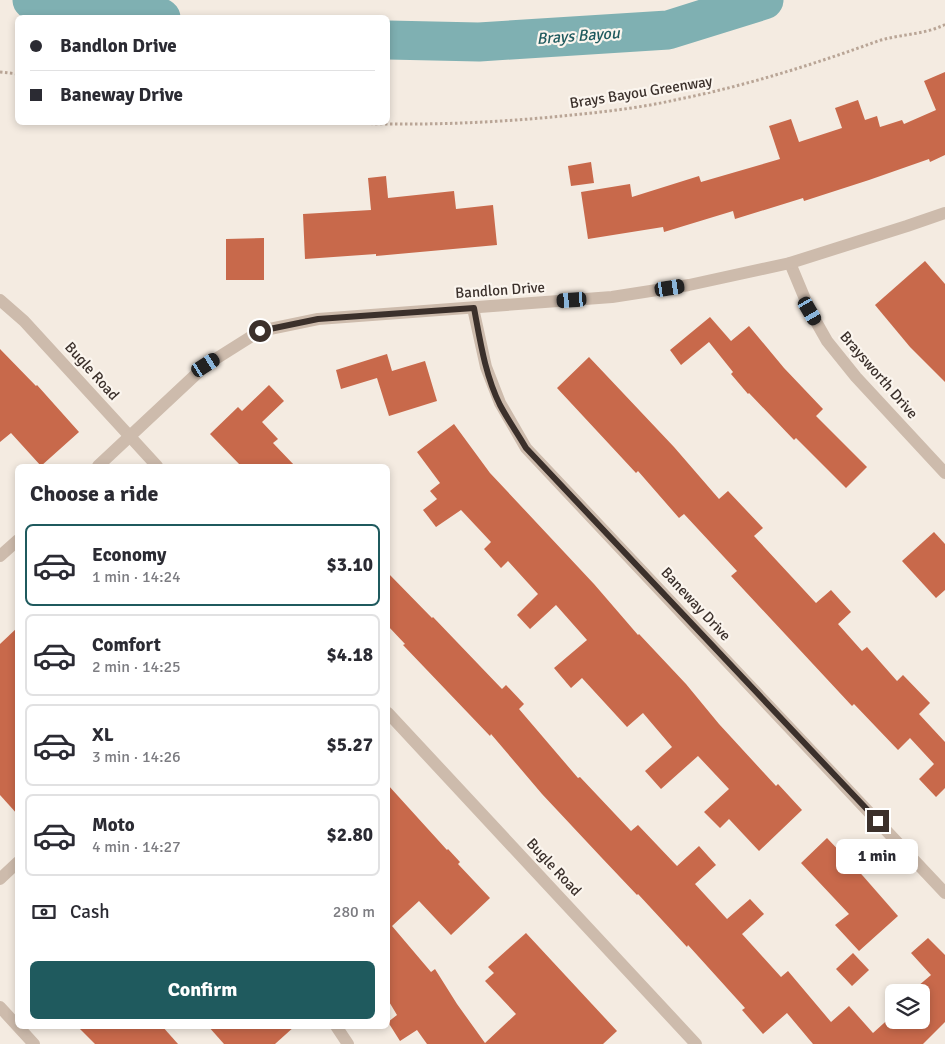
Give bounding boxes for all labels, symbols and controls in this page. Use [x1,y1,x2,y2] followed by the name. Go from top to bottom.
[536,23,621,49] water label: Brays Bayou
[60,34,177,58] text: Bandlon Drive
[568,72,714,112] street label: Brays Bayou Greenway
[60,83,183,107] text: Baneway Drive
[455,278,545,302] street label: Bandlon Drive
[654,278,685,298] car
[556,291,587,309] car
[796,294,823,328] car
[249,320,271,342] route start
[836,328,922,422] street label: Braysworth Drive
[61,338,123,404] street label: Bugle Road
[189,351,222,379] car
[30,480,158,507] text: Choose a ride
[32,543,77,588] icon: car
[92,543,166,567] text: Economy
[327,553,373,577] text: $3.10
[657,563,735,645] street label: Baneway Drive
[92,567,181,587] text: 1 min · 14:24
[32,633,77,678] icon: car
[92,633,161,657] text: Comfort
[327,643,373,667] text: $4.18
[92,657,181,677] text: 2 min · 14:25
[32,723,77,768] icon: car
[92,723,114,747] text: XL
[327,733,373,757] text: $5.27
[92,747,181,767] text: 3 min · 14:26
[867,810,889,832] route end
[32,813,77,858] icon: car
[92,813,135,837] text: Moto
[327,823,373,847] text: $2.80
[523,834,585,900] street label: Bugle Road
[92,837,181,857] text: 4 min · 14:27
[837,838,919,874] callout: 1 min
[858,846,896,866] text: 1 min
[30,898,58,926] icon: cash
[70,900,110,924] text: Cash
[333,902,375,922] text: 280 m
[30,961,375,1019] button: Confirm
[885,984,930,1029] map controls
[885,984,930,1029] button: layers

